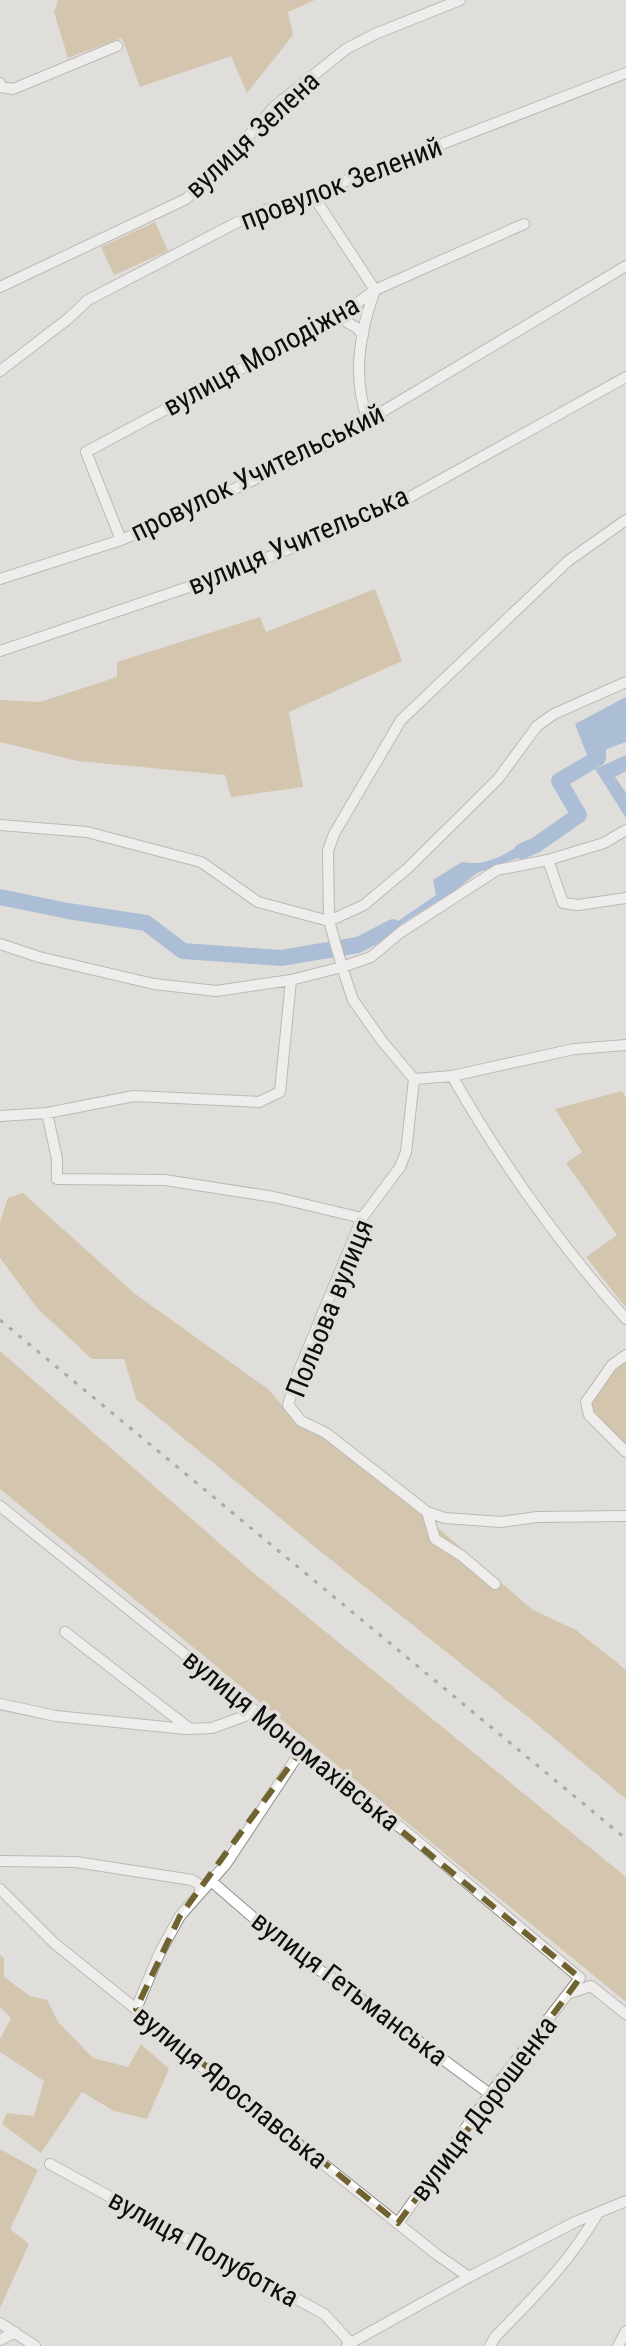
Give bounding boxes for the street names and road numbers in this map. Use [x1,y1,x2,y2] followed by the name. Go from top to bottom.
[179,64,326,205] street label: вулиця Зелена
[236,130,447,237] street label: провулок Зелений
[158,288,365,423] street label: вулиця Молодіжна
[125,397,389,548] street label: провулок Учительський
[183,479,413,602] street label: вулиця Учительська
[279,1214,380,1402] street label: Польова вулиця
[177,1643,407,1838] street label: вулиця Мономахівська
[245,1904,454,2073] street label: вулиця Гетьманська
[127,1999,334,2176] street label: вулиця Ярославська
[403,2009,564,2207] street label: вулиця Дорошенка
[103,2183,304,2314] street label: вулиця Полуботка

